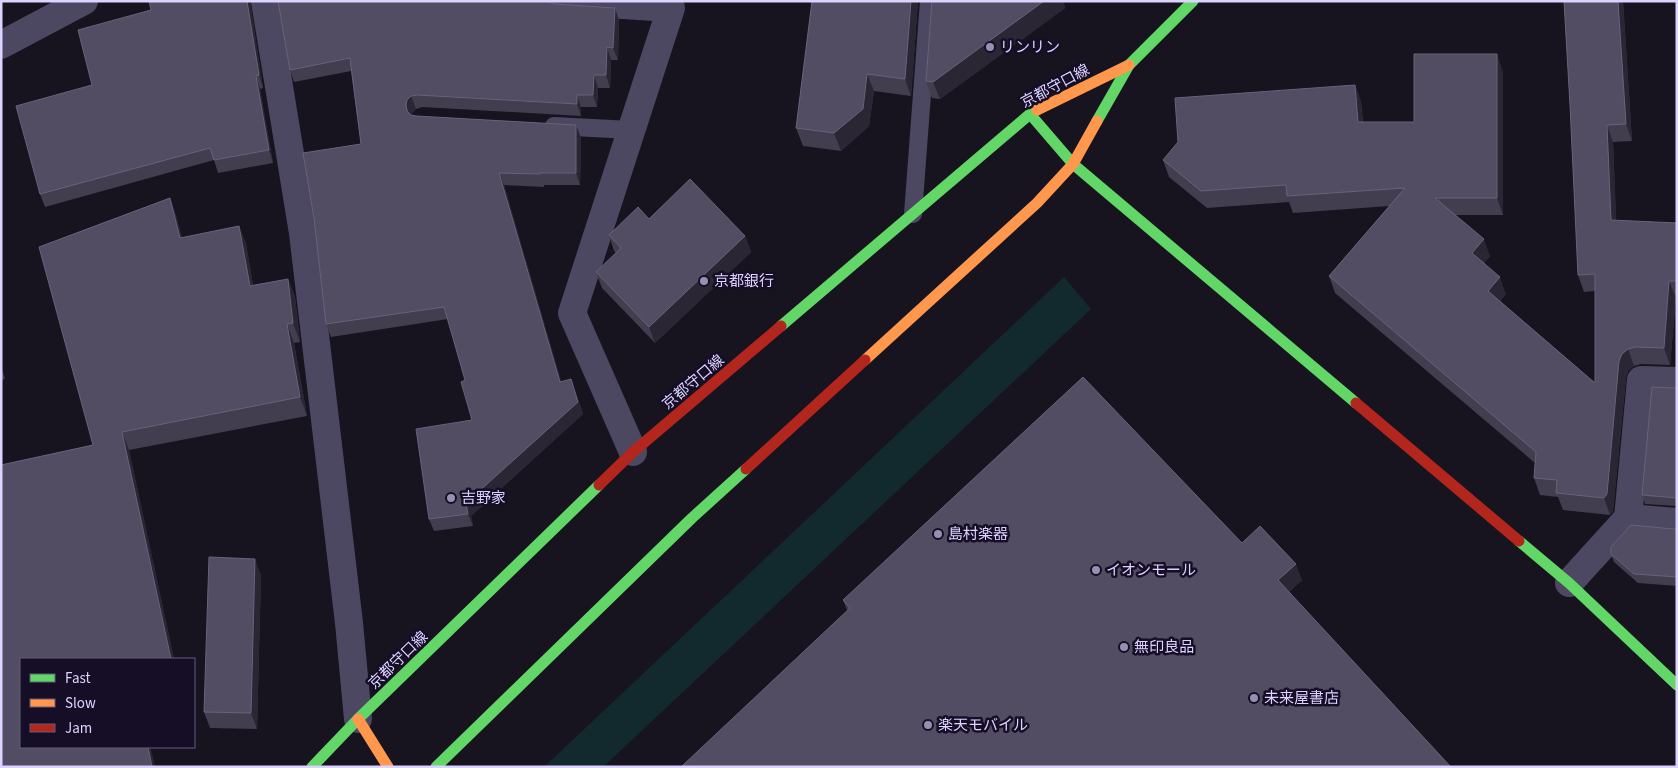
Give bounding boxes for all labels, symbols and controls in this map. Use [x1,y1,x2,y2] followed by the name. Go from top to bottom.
[1000,37,1060,58] place label: リンリン
[984,41,996,53] marker: リンリン
[1017,60,1093,113] street label: 京都守口線
[714,271,774,292] place label: 京都銀行
[698,275,710,287] marker: 京都銀行
[658,350,729,415] street label: 京都守口線
[461,488,506,509] place label: 吉野家
[445,492,457,504] marker: 吉野家
[948,524,1008,545] place label: 島村楽器
[932,528,944,540] marker: 島村楽器
[1106,560,1196,581] place label: イオンモール
[1090,564,1102,576] marker: イオンモール
[364,627,433,694] street label: 京都守口線
[1134,637,1194,658] place label: 無印良品
[1118,641,1130,653] marker: 無印良品
[20,658,195,748] legend
[65,668,91,689] text: Fast
[1264,688,1339,709] place label: 未来屋書店
[1248,692,1260,704] marker: 未来屋書店
[65,693,96,714] text: Slow
[938,715,1028,736] place label: 楽天モバイル
[65,718,92,739] text: Jam
[922,719,934,731] marker: 楽天モバイル

